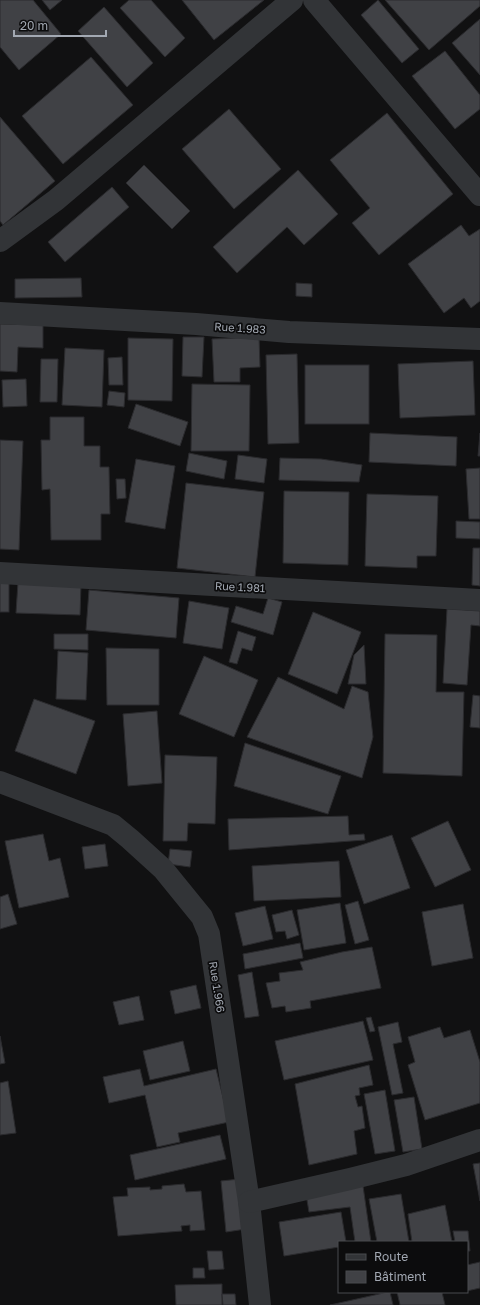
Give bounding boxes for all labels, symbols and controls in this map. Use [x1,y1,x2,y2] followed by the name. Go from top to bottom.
[14,12,106,38] scale bar
[20,18,48,33] text: 20 m
[214,319,266,336] street label: Rue 1.983
[215,579,266,594] street label: Rue 1.981
[207,960,228,1014] street label: Rue 1.966
[338,1241,468,1293] legend
[374,1249,408,1264] text: Route
[374,1269,427,1284] text: Bâtiment

